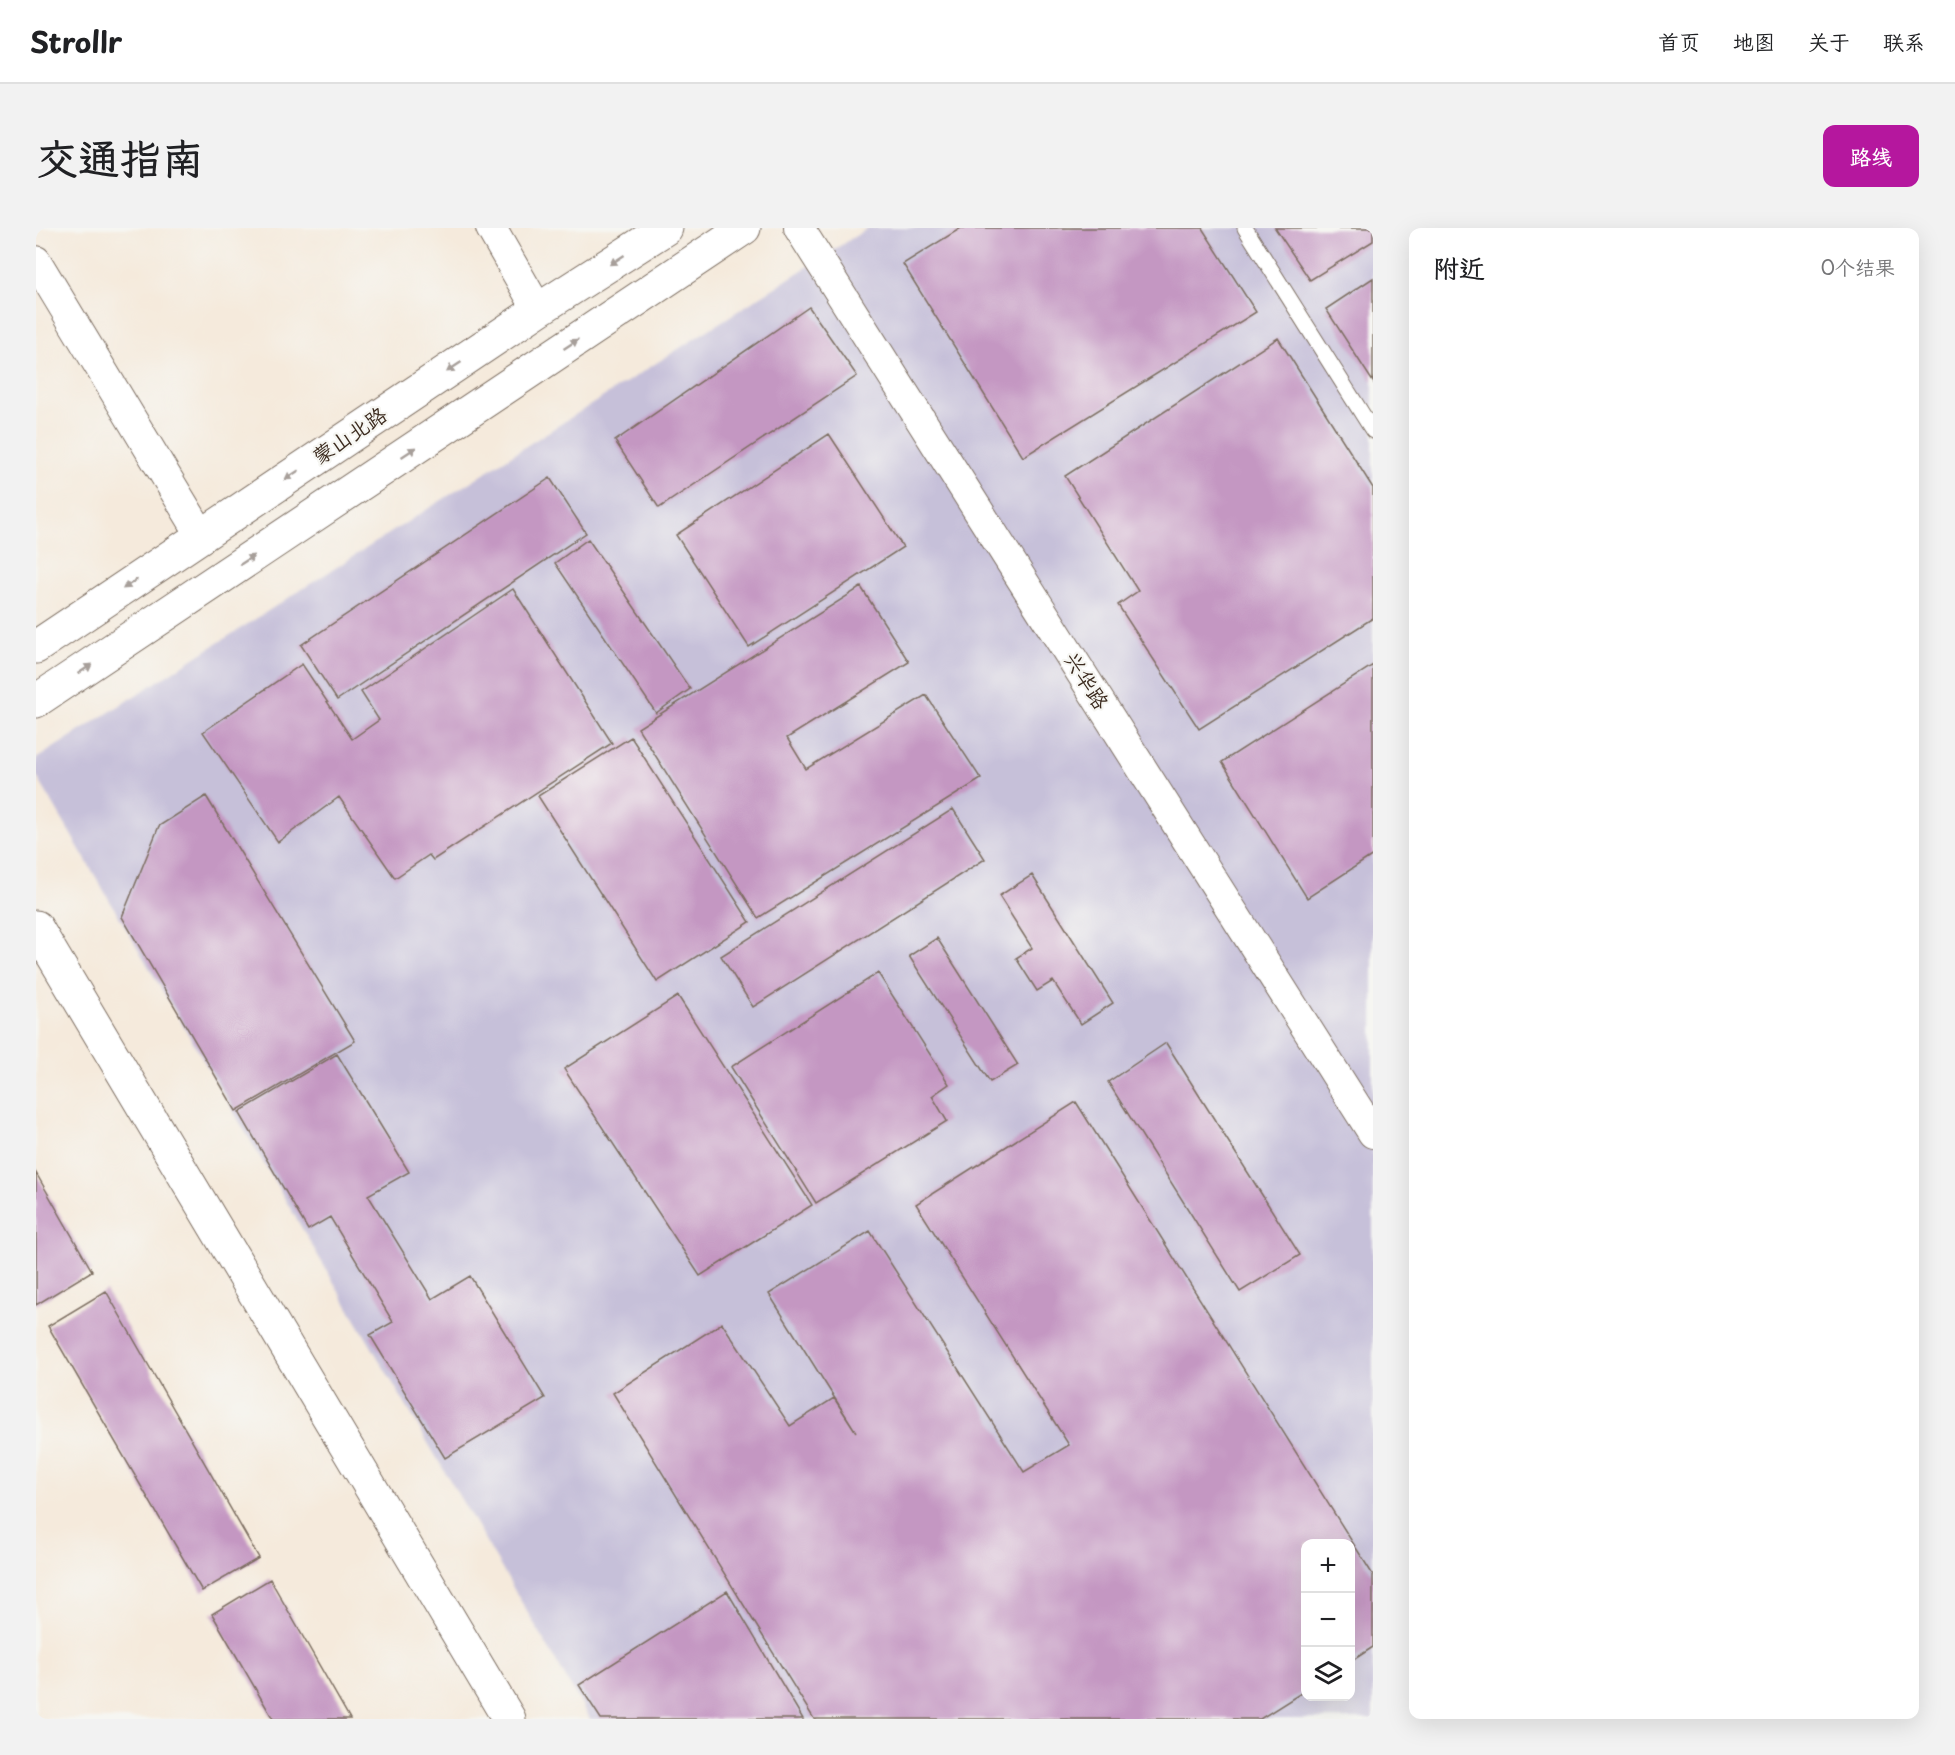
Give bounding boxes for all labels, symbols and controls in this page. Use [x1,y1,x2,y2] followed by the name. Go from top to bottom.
[30,20,122,63] text: Strollr
[1658,25,1700,57] text: 首页
[1733,25,1775,57] text: 地图
[1808,25,1850,57] text: 关于
[1883,25,1925,57] text: 联系
[36,125,204,188] text: 交通指南
[1823,125,1919,187] button: 路线
[1433,248,1485,287] text: 附近
[1820,252,1895,282] text: 0个结果
[609,254,625,265] one-way arrow
[563,339,579,350] one-way arrow
[445,361,462,372] one-way arrow
[305,398,393,471] street label: 蒙山北路
[401,447,417,458] one-way arrow
[284,469,300,480] one-way arrow
[239,555,255,566] one-way arrow
[122,578,138,589] one-way arrow
[1057,645,1118,715] street label: 兴华路
[76,663,93,674] one-way arrow
[1301,1539,1355,1701] map controls
[1301,1539,1355,1593] button: +
[1301,1593,1355,1647] button: −
[1301,1647,1355,1701] button: layers

